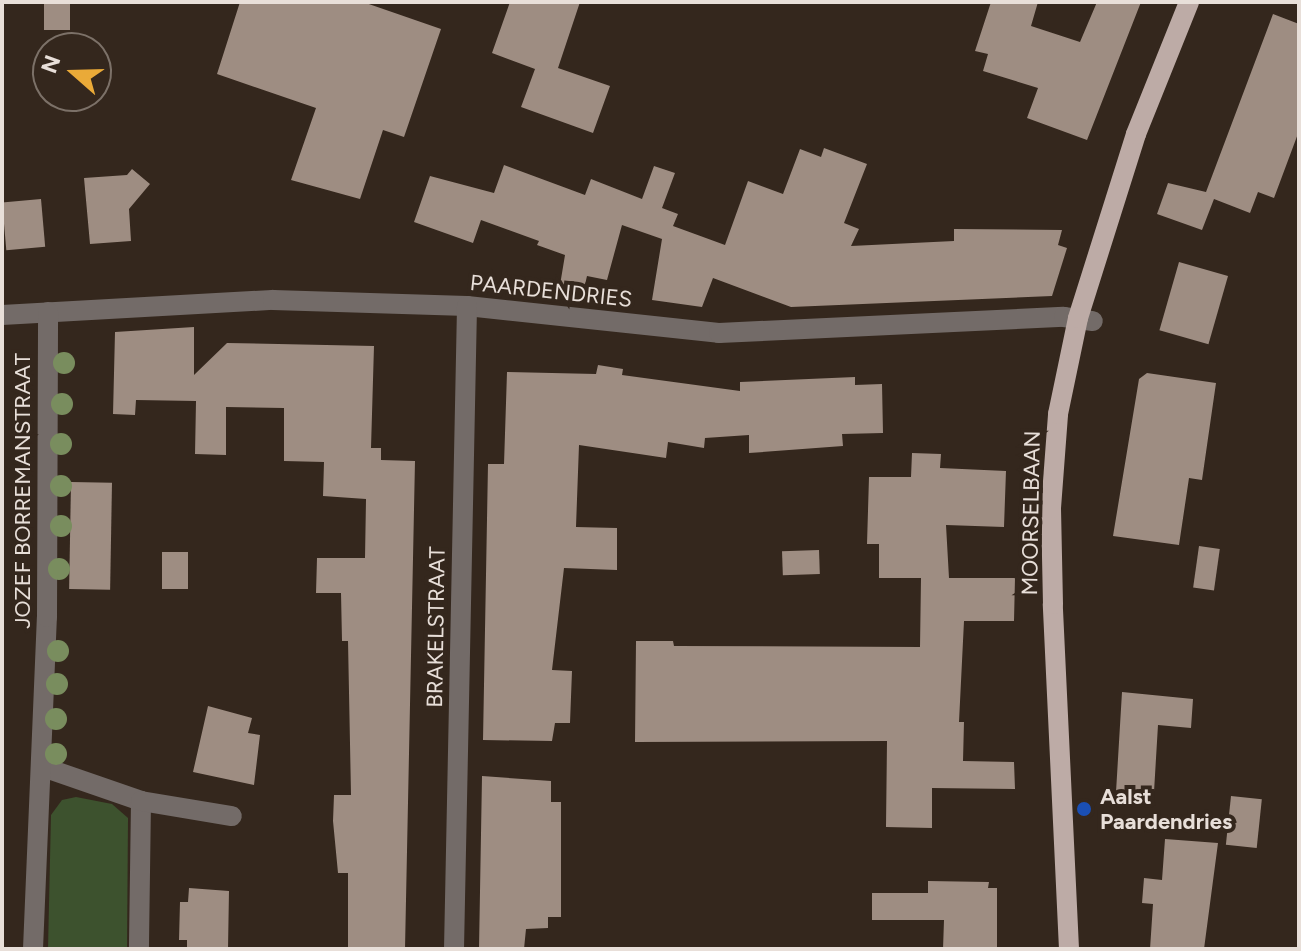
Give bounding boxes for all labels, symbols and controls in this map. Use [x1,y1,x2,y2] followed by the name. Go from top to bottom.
[32,32,112,112] north arrow
[35,52,66,77] text: N
[469,269,633,313] street label: PAARDENDRIES
[10,353,36,629] street label: JOZEF BORREMANSTRAAT
[1016,430,1046,596] street label: MOORSELBAAN
[421,546,451,708] street label: BRAKELSTRAAT
[1100,783,1232,834] place label: Aalst Paardendries
[1075,800,1093,818] marker: Aalst Paardendries

